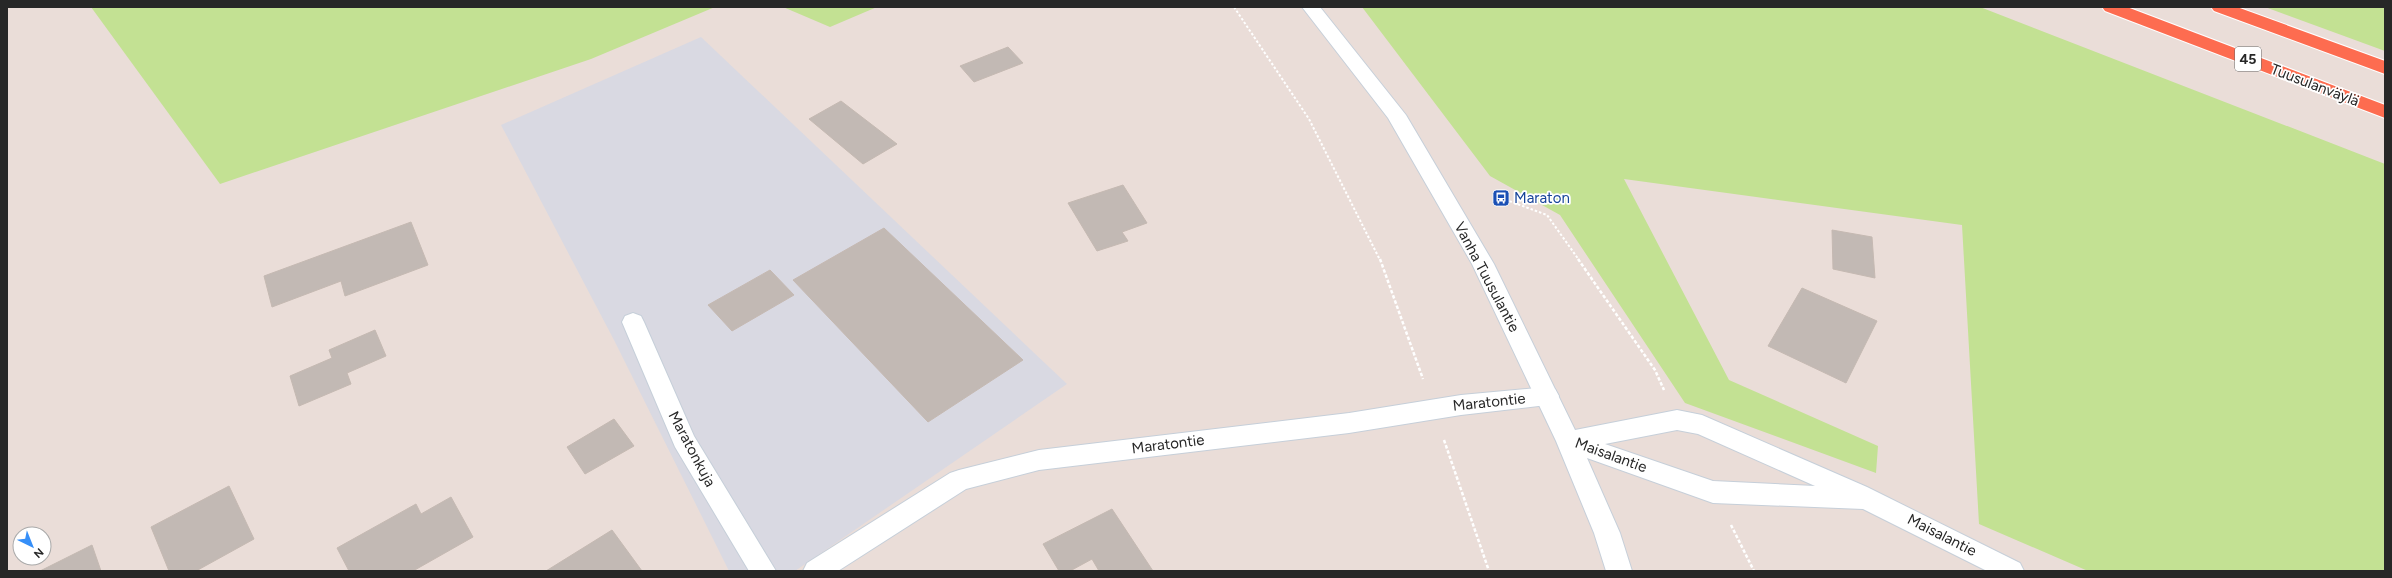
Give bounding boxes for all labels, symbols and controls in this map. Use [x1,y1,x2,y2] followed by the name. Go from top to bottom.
[2235,47,2261,71] road number: 45
[2268,60,2362,110] street label: Tuusulanväylä
[1491,188,1511,208] bus stop icon: Maraton
[1514,189,1570,207] place label: Maraton
[1450,219,1524,335] street label: Vanha Tuusulantie
[1452,389,1526,415] street label: Maratontie
[665,408,719,490] street label: Maratonkuja
[1131,431,1205,457] street label: Maratontie
[1573,434,1649,476] street label: Maisalantie
[1904,510,1980,560] street label: Maisalantie
[12,526,52,566] north arrow
[31,545,46,561] text: N

